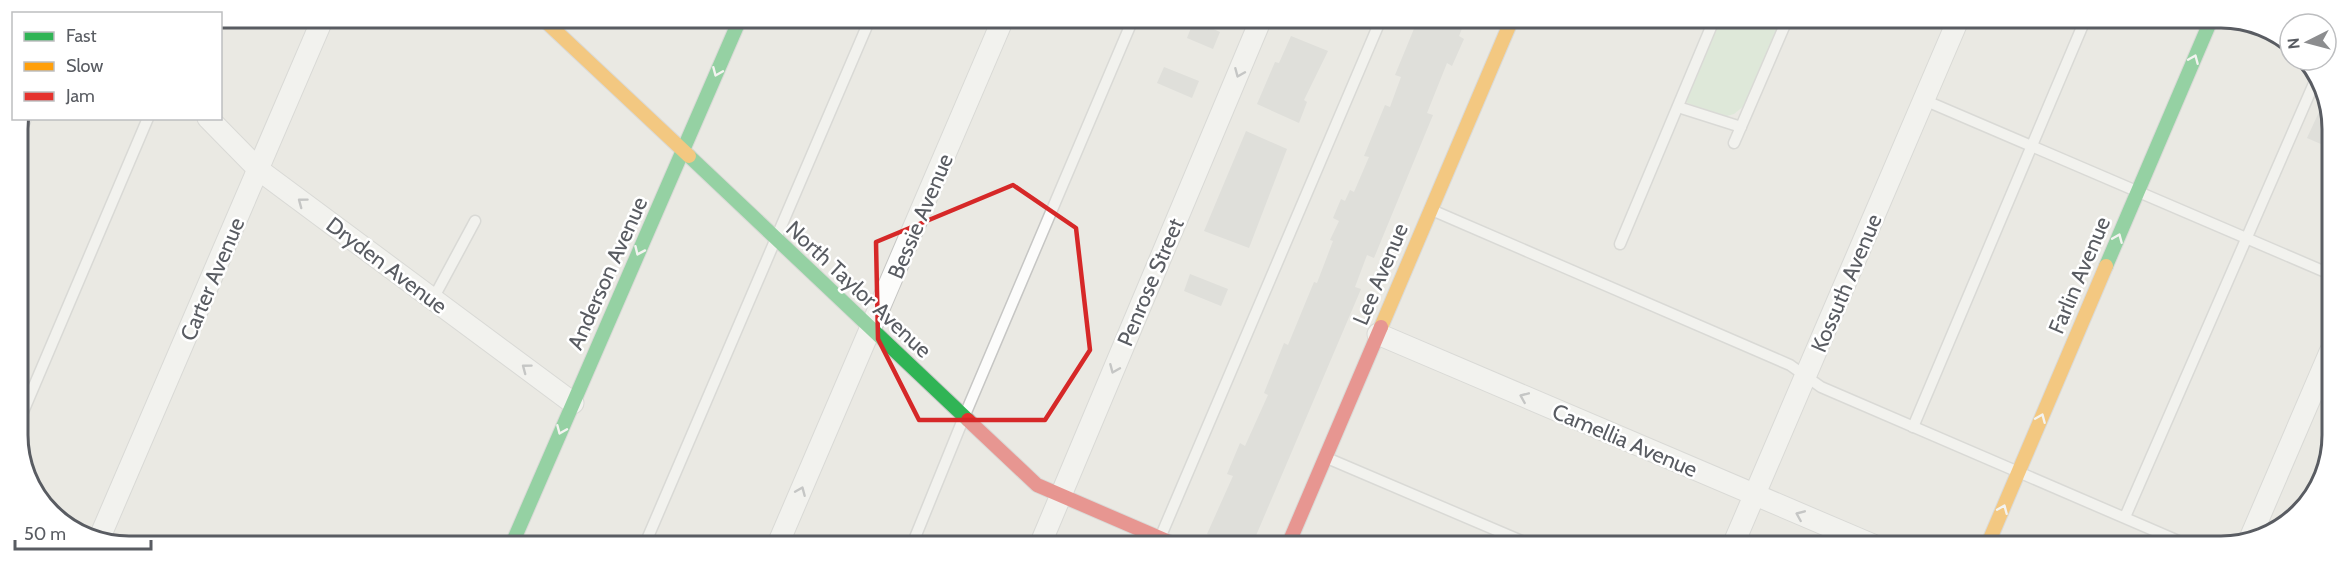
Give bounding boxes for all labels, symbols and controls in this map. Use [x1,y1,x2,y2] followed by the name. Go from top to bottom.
[12,12,222,120] legend
[2278,12,2338,72] north arrow
[66,25,97,47] text: Fast
[2284,37,2304,50] text: N
[2187,54,2199,65] one-way arrow
[66,55,103,77] text: Slow
[712,66,724,77] one-way arrow
[1234,67,1246,78] one-way arrow
[65,85,95,107] text: Jam
[882,150,959,283] street label: Bessie Avenue
[562,193,653,354] street label: Anderson Avenue
[298,198,309,209] one-way arrow
[1805,210,1888,356] street label: Kossuth Avenue
[321,211,452,320] street label: Dryden Avenue
[174,213,251,345] street label: Carter Avenue
[2043,213,2116,338] street label: Farlin Avenue
[1111,214,1190,350] street label: Penrose Street
[780,215,937,364] street label: North Taylor Avenue
[1347,219,1414,329] street label: Lee Avenue
[2110,234,2122,245] one-way arrow
[635,245,647,256] one-way arrow
[1109,362,1121,373] one-way arrow
[521,365,532,376] one-way arrow
[1519,392,1530,404] one-way arrow
[1548,398,1701,483] street label: Camellia Avenue
[2034,413,2046,424] one-way arrow
[556,424,568,435] one-way arrow
[794,486,806,497] one-way arrow
[1995,504,2007,515] one-way arrow
[1795,510,1806,522] one-way arrow
[15,513,152,551] scale bar
[24,523,66,545] text: 50 m

